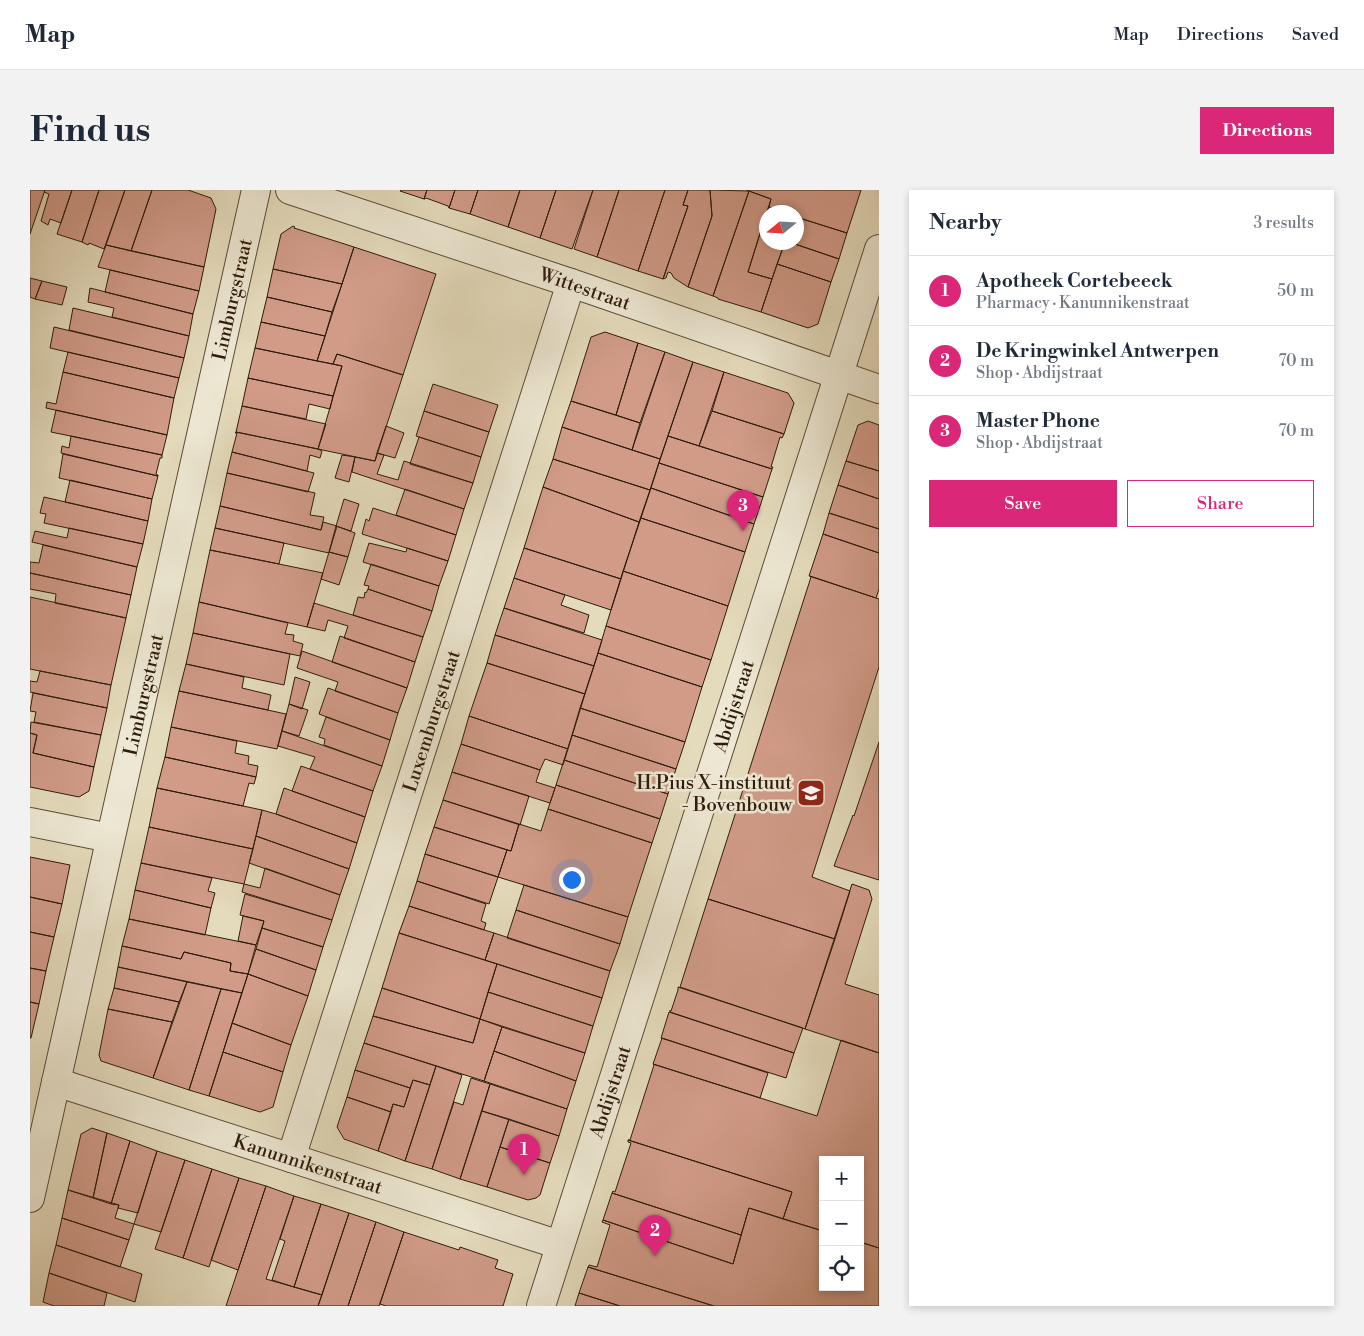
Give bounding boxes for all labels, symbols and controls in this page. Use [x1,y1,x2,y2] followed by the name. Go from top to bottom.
[25,20,75,50] text: Map
[1113,23,1149,46] text: Map
[1177,23,1264,46] text: Directions
[1292,23,1339,46] text: Saved
[1200,107,1334,154] button: Directions
[30,109,150,152] text: Find us
[759,205,804,250] north arrow
[929,210,1002,236] text: Nearby
[1253,213,1314,233] text: 3 results
[207,236,258,363] street label: Limburgstraat
[535,262,634,316] street label: Wittestraat
[976,269,1172,293] text: Apotheek Cortebeeck
[941,281,949,301] text: 1
[1277,281,1314,301] text: 50 m
[976,293,1190,313] text: Pharmacy · Kanunnikenstraat
[976,339,1219,363] text: De Kringwinkel Antwerpen
[940,351,950,371] text: 2
[1278,351,1314,371] text: 70 m
[976,363,1103,383] text: Shop · Abdijstraat
[976,409,1100,433] text: Master Phone
[940,421,950,441] text: 3
[1278,421,1314,441] text: 70 m
[976,433,1103,453] text: Shop · Abdijstraat
[929,480,1117,527] button: Save
[1127,480,1314,527] button: Share
[727,490,759,531] pin: 3
[119,631,169,758] street label: Limburgstraat
[398,647,466,795] street label: Luxemburgstraat
[708,657,760,756] street label: Abdijstraat
[636,771,793,817] place label: H.Pius X-instituut - Bovenbouw
[796,778,826,808] school or university icon: H.Pius X-instituut - Bovenbouw
[559,867,585,893] your location
[584,1042,637,1142] street label: Abdijstraat
[230,1129,386,1200] street label: Kanunnikenstraat
[508,1134,540,1175] pin: 1
[819,1156,864,1291] map controls
[819,1156,864,1201] button: +
[819,1201,864,1246] button: −
[639,1215,671,1256] pin: 2
[819,1246,864,1291] button: locate

